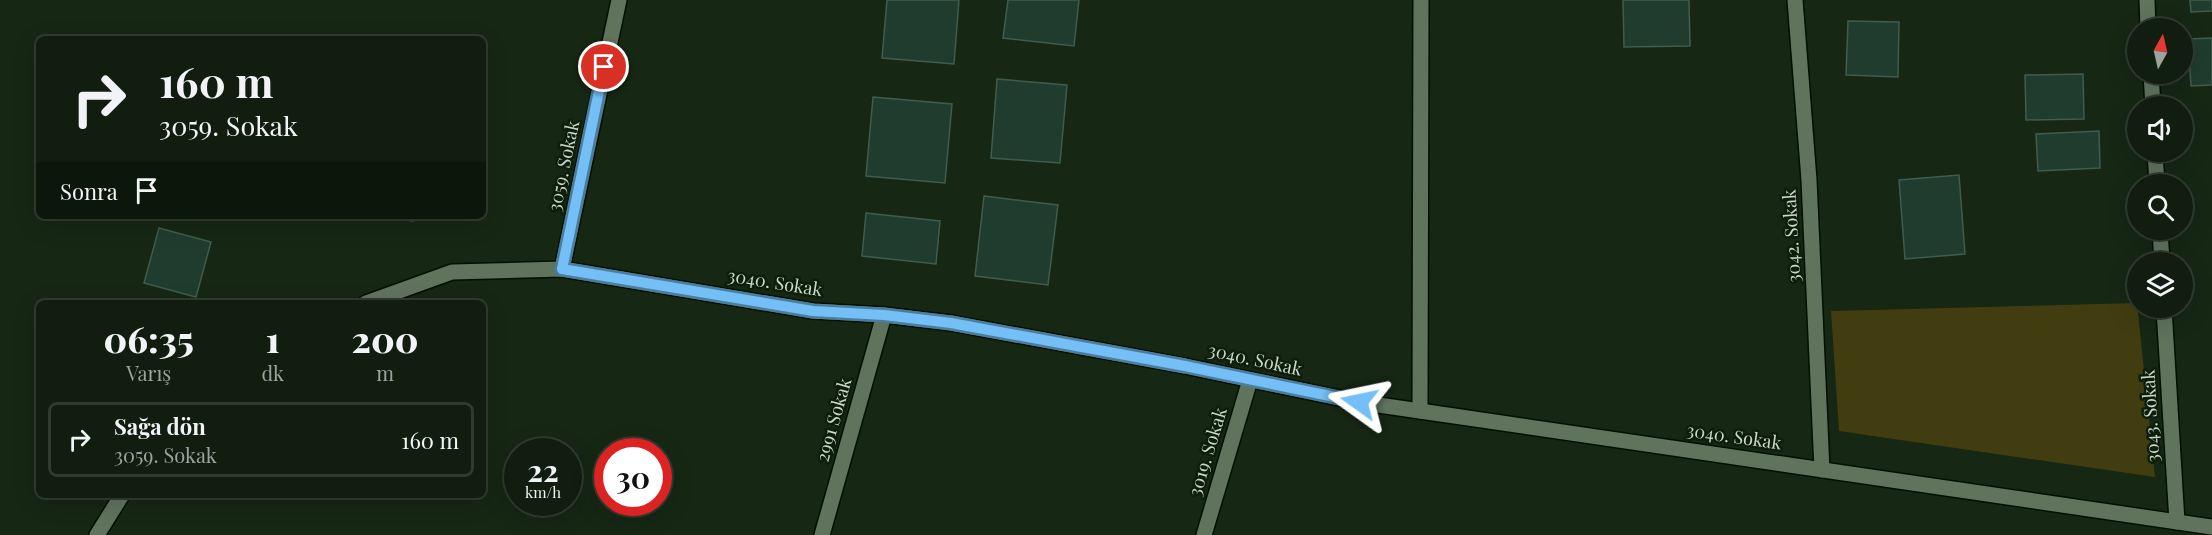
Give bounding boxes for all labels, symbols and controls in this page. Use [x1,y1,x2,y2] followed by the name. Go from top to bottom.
[2127,18,2193,84] north arrow
[2127,18,2193,318] map controls
[578,41,629,92] pin
[587,50,620,83] icon: arrive
[159,53,274,109] text: 160 m
[60,60,138,138] icon: right
[2127,96,2193,162] button: sound
[159,107,298,143] text: 3059. Sokak
[542,118,584,214] street label: 3059. Sokak
[130,174,163,207] icon: arrive
[2127,174,2193,240] button: search
[60,176,118,206] text: Sonra
[1777,189,1805,283] street label: 3042. Sokak
[2127,252,2193,318] button: layers
[726,263,824,301] street label: 3040. Sokak
[104,314,194,362] text: 06:35
[266,314,280,362] text: 1
[352,314,418,362] text: 200
[1206,337,1305,381] street label: 3040. Sokak
[126,359,171,386] text: Varış
[261,359,284,386] text: dk
[376,359,394,386] text: m
[2136,369,2164,463] street label: 3043. Sokak
[1327,370,1391,434] position arrow
[810,375,856,464] street label: 2991 Sokak
[1182,404,1232,499] street label: 3019. Sokak
[114,411,206,441] text: Sağa dön
[1685,417,1783,455] street label: 3040. Sokak
[63,423,96,456] icon: right
[401,425,459,455] text: 160 m
[594,438,672,516] speed limit sign: 30
[114,441,217,468] text: 3059. Sokak
[527,450,559,490] text: 22
[525,482,561,502] text: km/h

